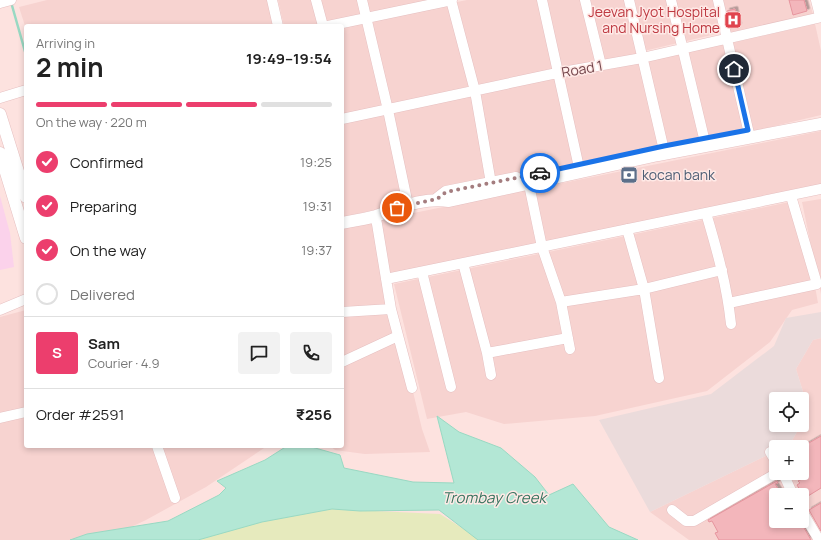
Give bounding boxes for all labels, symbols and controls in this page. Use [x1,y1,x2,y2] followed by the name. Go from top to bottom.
[588,2,720,37] place label: Jeevan Jyot Hospital and Nursing Home
[723,10,743,30] hospital icon: Jeevan Jyot Hospital and Nursing Home
[36,34,95,52] text: Arriving in
[246,48,332,69] text: 19:49–19:54
[36,49,104,85] text: 2 min
[717,52,751,86] pin
[560,56,604,81] street label: Road 1
[723,58,745,80] icon: home
[36,113,147,131] text: On the way · 220 m
[36,151,58,173] icon: check
[70,152,143,173] text: Confirmed
[300,153,332,171] text: 19:25
[520,153,560,193] courier
[529,162,551,184] icon: car
[619,165,639,185] bank icon: kocan bank
[642,165,716,184] place label: kocan bank
[380,191,414,225] pin
[36,195,58,217] icon: check
[70,196,137,217] text: Preparing
[303,197,332,215] text: 19:31
[386,197,408,219] icon: bag
[36,239,58,261] icon: check
[70,240,146,261] text: On the way
[301,241,332,259] text: 19:37
[70,284,135,305] text: Delivered
[238,332,280,374] button: chat
[290,332,332,374] button: phone
[88,333,120,354] text: Sam
[52,342,62,363] text: S
[88,354,160,372] text: Courier · 4.9
[769,392,809,528] map controls
[769,392,809,432] button: locate
[36,404,124,425] text: Order #2591
[296,404,332,425] text: ₹256
[769,440,809,480] button: +
[442,487,548,508] water label: Trombay Creek
[769,488,809,528] button: −

